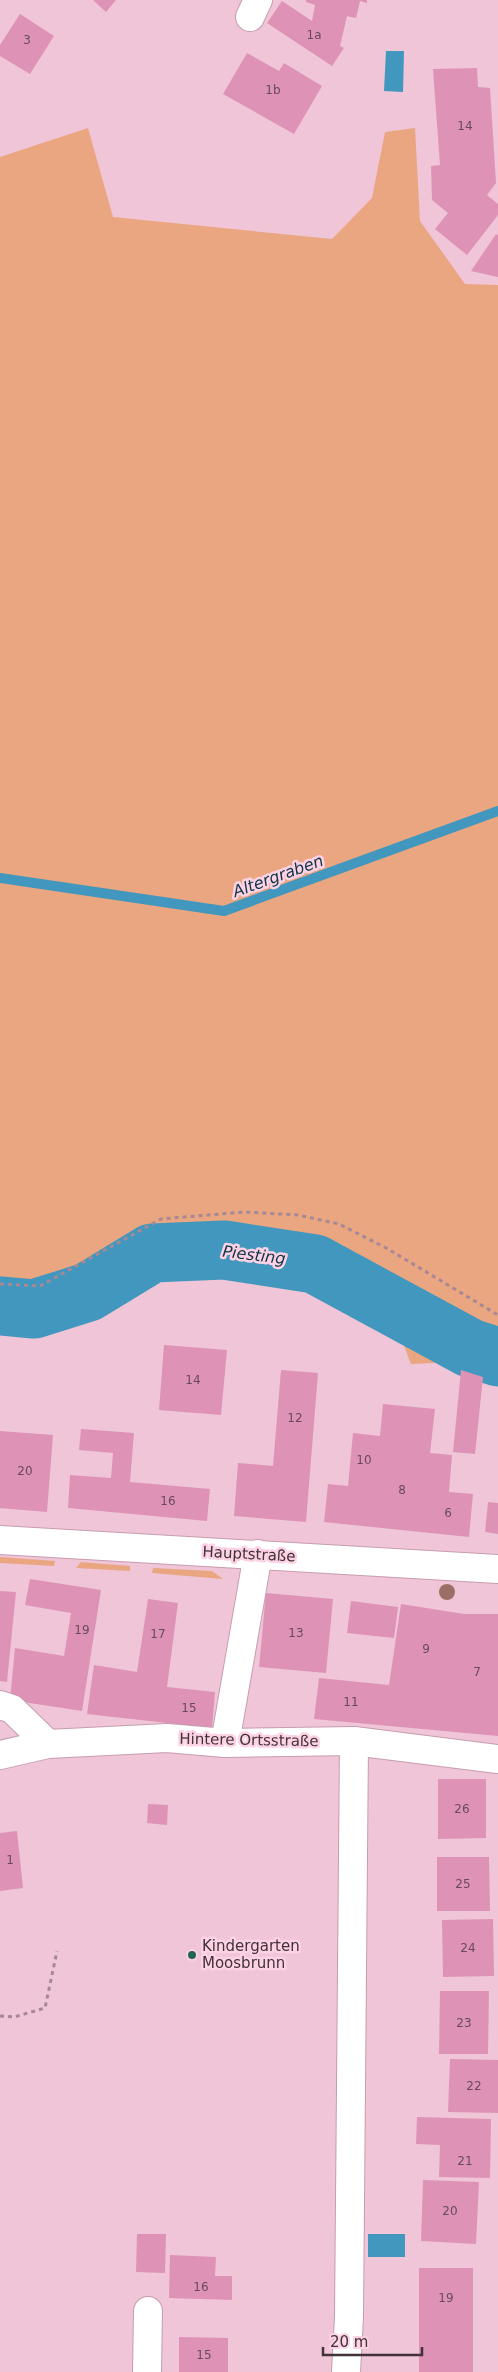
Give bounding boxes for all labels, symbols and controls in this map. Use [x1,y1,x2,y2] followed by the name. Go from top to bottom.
[307,28,322,42] house number: 1a
[23,33,31,47] house number: 3
[265,83,281,97] house number: 1b
[457,119,473,133] house number: 14
[229,851,326,901] water label: Altergraben
[221,1242,287,1268] water label: Piesting
[185,1373,201,1387] house number: 14
[287,1411,303,1425] house number: 12
[356,1453,372,1467] house number: 10
[17,1464,33,1478] house number: 20
[398,1483,406,1497] house number: 8
[160,1494,176,1508] house number: 16
[444,1506,452,1520] house number: 6
[202,1543,296,1565] street label: Hauptstraße
[74,1623,90,1637] house number: 19
[288,1626,304,1640] house number: 13
[150,1627,166,1641] house number: 17
[422,1642,430,1656] house number: 9
[473,1665,481,1679] house number: 7
[343,1695,359,1709] house number: 11
[181,1701,197,1715] house number: 15
[179,1730,319,1750] street label: Hintere Ortsstraße
[454,1802,470,1816] house number: 26
[6,1853,14,1867] house number: 1
[455,1877,471,1891] house number: 25
[202,1937,300,1972] place label: Kindergarten Moosbrunn
[460,1941,476,1955] house number: 24
[186,1949,198,1961] marker: Kindergarten Moosbrunn
[456,2016,472,2030] house number: 23
[466,2079,482,2093] house number: 22
[457,2154,473,2168] house number: 21
[442,2204,458,2218] house number: 20
[193,2280,209,2294] house number: 16
[438,2291,454,2305] house number: 19
[323,2324,422,2356] scale bar
[330,2333,368,2351] text: 20 m
[196,2348,212,2362] house number: 15

